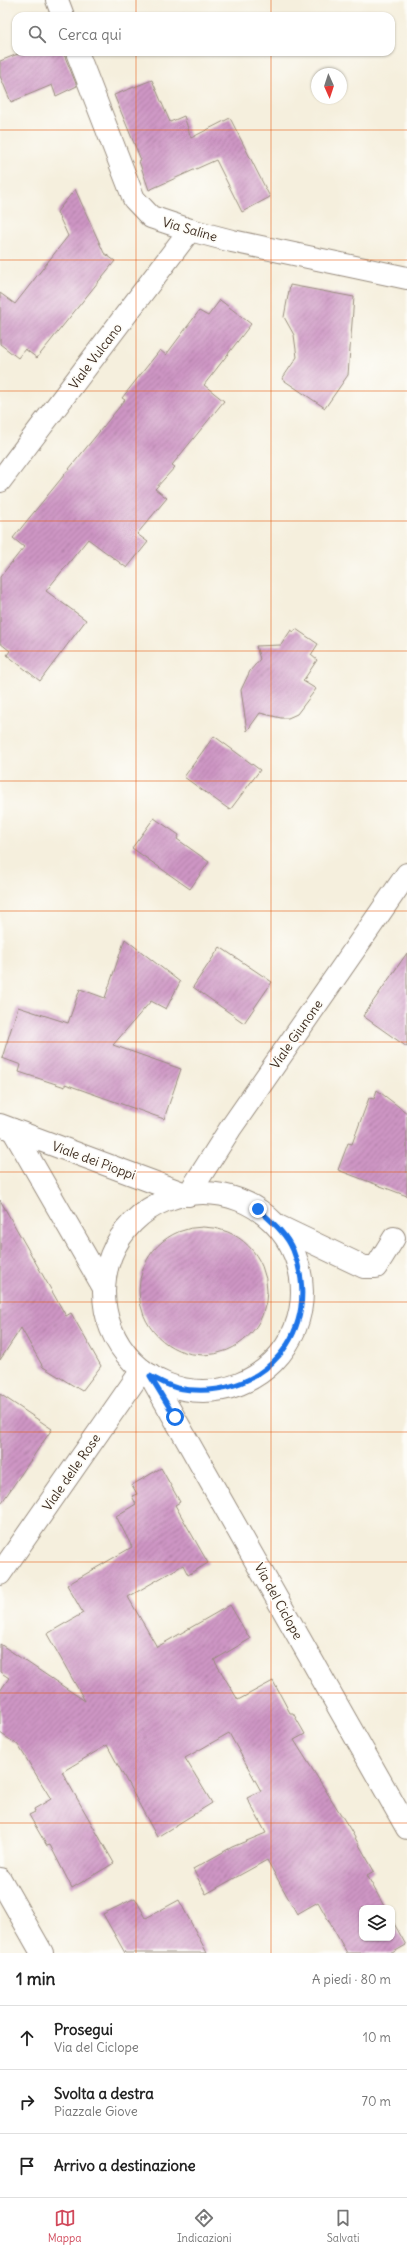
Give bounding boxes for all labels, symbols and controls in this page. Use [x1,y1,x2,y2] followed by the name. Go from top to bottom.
[12,12,395,56] search box
[26,23,48,45] icon: search
[58,25,122,44] text: Cerca qui
[311,68,347,104] north arrow
[160,214,219,245] street label: Via Saline
[65,320,126,393] street label: Viale Vulcano
[266,996,327,1072] street label: Viale Giunone
[50,1137,138,1184] street label: Viale dei Pioppi
[249,1200,267,1218] route end
[166,1408,184,1426] route start
[39,1430,104,1514] street label: Viale delle Rose
[251,1560,307,1642] street label: Via del Ciclope
[359,1905,395,1941] map controls
[359,1905,395,1941] button: layers
[16,1968,55,1990] text: 1 min
[312,1971,391,1988] text: A piedi · 80 m
[54,2020,113,2039] text: Prosegui
[16,2027,38,2049] icon: ahead
[363,2029,391,2046] text: 10 m
[54,2039,139,2056] text: Via del Ciclope
[54,2084,154,2103] text: Svolta a destra
[16,2091,38,2113] icon: right
[362,2093,391,2110] text: 70 m
[54,2103,138,2120] text: Piazzale Giove
[16,2155,38,2177] icon: arrive
[54,2156,196,2175] text: Arrivo a destinazione
[48,2207,82,2245] tab: Mappa
[177,2207,231,2245] tab: Indicazioni
[327,2207,359,2245] tab: Salvati

